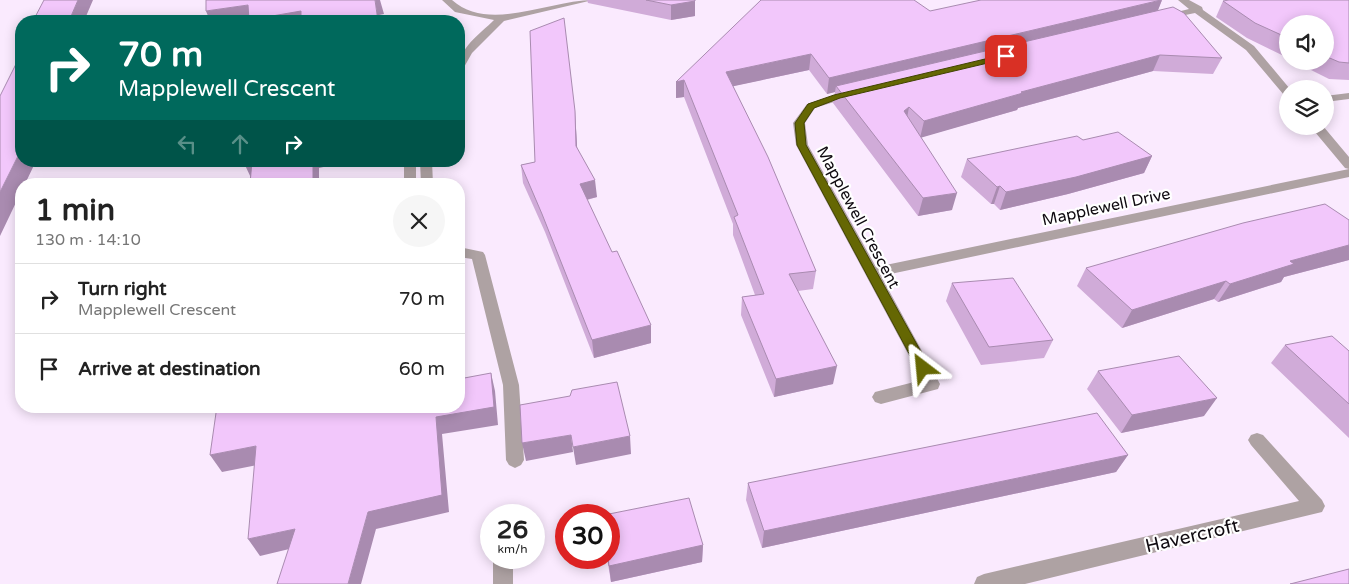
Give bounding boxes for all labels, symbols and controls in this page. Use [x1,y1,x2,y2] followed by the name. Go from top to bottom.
[1279,15,1334,135] map controls
[1279,15,1334,70] button: sound
[118,34,203,76] text: 70 m
[35,35,100,100] icon: right
[985,35,1027,77] pin
[992,42,1020,70] icon: arrive
[118,76,335,102] text: Mapplewell Crescent
[1279,80,1334,135] button: layers
[173,130,201,158] icon: left
[226,130,254,158] icon: ahead
[279,130,307,158] icon: right
[812,143,904,292] street label: Mapplewell Crescent
[1040,184,1172,230] street label: Mapplewell Drive
[35,192,115,229] text: 1 min
[393,195,445,247] button: close
[35,230,141,250] text: 130 m · 14:10
[78,278,166,300] text: Turn right
[35,285,63,313] icon: right
[399,288,445,310] text: 70 m
[78,300,236,320] text: Mapplewell Crescent
[896,341,948,393] position arrow
[35,355,63,383] icon: arrive
[78,358,261,380] text: Arrive at destination
[399,358,445,380] text: 60 m
[555,504,620,569] speed limit sign: 30
[497,515,528,545] text: 26
[1143,515,1241,557] street label: Havercroft
[497,542,528,556] text: km/h

